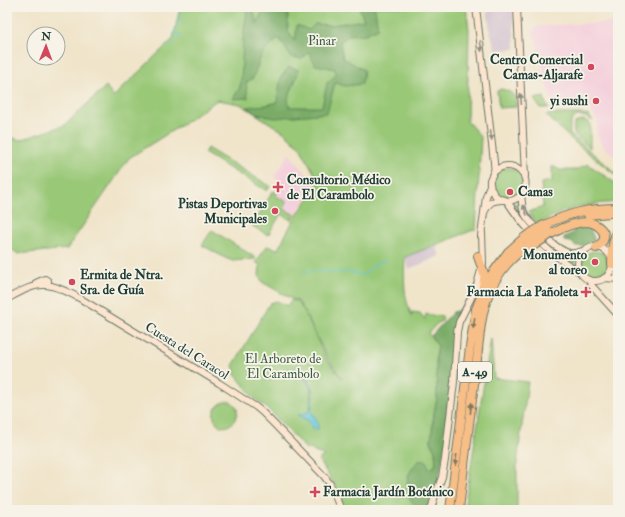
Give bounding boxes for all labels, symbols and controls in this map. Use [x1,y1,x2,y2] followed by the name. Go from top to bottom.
[26,26,66,66] north arrow
[40,30,52,43] text: N
[308,33,336,49] park label: Pinar
[477,40,484,52] one-way arrow
[490,52,584,83] place label: Centro Comercial Camas-Aljarafe
[586,62,596,72] marker: Centro Comercial Camas-Aljarafe
[517,93,524,105] one-way arrow
[549,93,589,110] place label: yi sushi
[591,96,601,106] marker: yi sushi
[488,129,495,141] one-way arrow
[287,172,391,203] place label: Consultorio Médico de El Carambolo
[272,181,284,193] marker: Consultorio Médico de El Carambolo
[518,184,553,200] place label: Camas
[505,187,515,197] marker: Camas
[178,196,268,228] place label: Pistas Deportivas Municipales
[521,204,528,216] one-way arrow
[270,206,280,216] marker: Pistas Deportivas Municipales
[522,247,588,278] place label: Monumento al toreo
[590,257,600,267] marker: Monumento al toreo
[80,267,164,298] place label: Ermita de Ntra. Sra. de Guía
[67,277,77,287] marker: Ermita de Ntra. Sra. de Guía
[467,284,579,300] place label: Farmacia La Pañoleta
[581,287,591,297] marker: Farmacia La Pañoleta
[471,317,477,330] one-way arrow
[142,319,232,384] street label: Cuesta del Caracol
[245,351,322,382] park label: El Arboreto de El Carambolo
[458,362,492,382] road number: A-49
[468,402,474,414] one-way arrow
[453,454,460,466] one-way arrow
[323,484,454,501] place label: Farmacia Jardín Botánico
[310,487,320,497] marker: Farmacia Jardín Botánico

